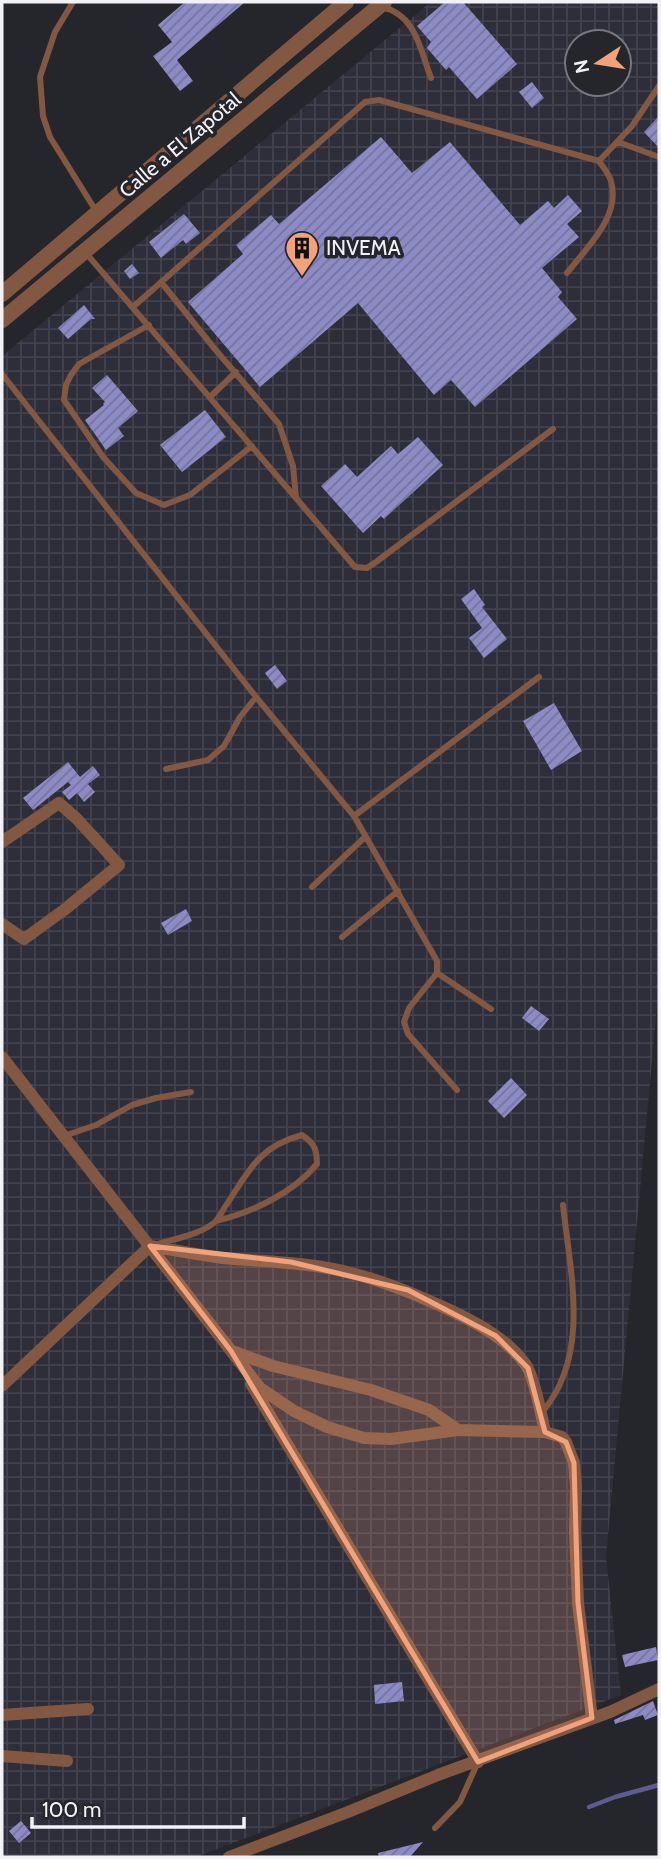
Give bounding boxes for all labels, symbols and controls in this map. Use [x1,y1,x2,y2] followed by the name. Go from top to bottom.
[563,28,633,98] north arrow
[569,57,595,75] text: N
[114,86,246,203] street label: Calle a El Zapotal
[283,229,321,278] building icon: INVEMA
[326,235,401,260] place label: INVEMA
[32,1786,243,1830] scale bar
[42,1797,101,1822] text: 100 m

